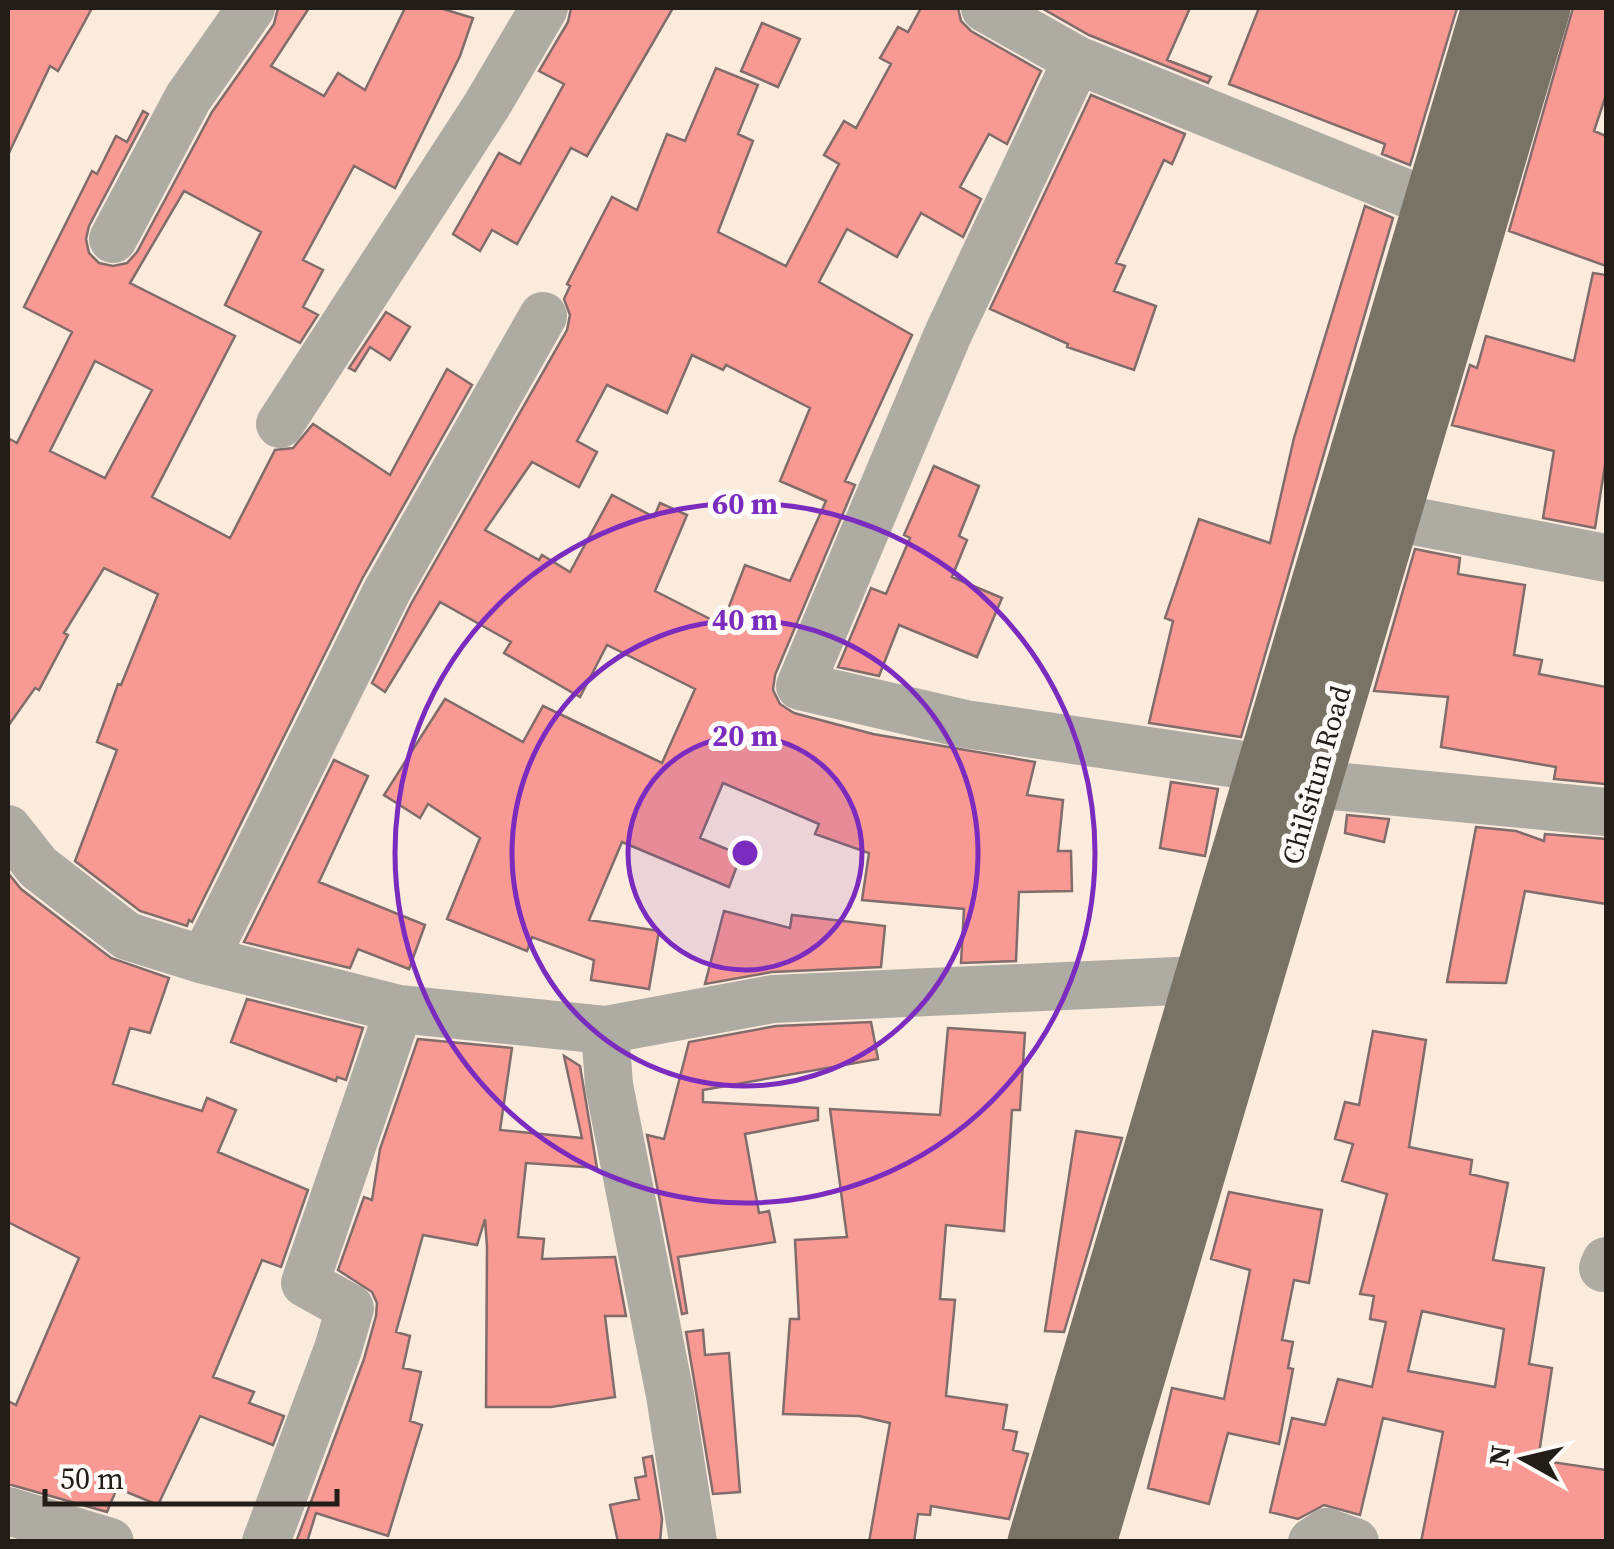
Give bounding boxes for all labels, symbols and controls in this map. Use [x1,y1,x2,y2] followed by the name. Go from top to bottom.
[712,483,778,524] text: 60 m
[712,599,778,640] text: 40 m
[1272,681,1360,869] street label: Chilsitun Road
[712,715,778,756] text: 20 m
[727,835,763,871] centre of rings
[1474,1409,1574,1509] north arrow
[1479,1443,1519,1468] text: N
[45,1444,338,1506] scale bar
[60,1458,124,1499] text: 50 m

